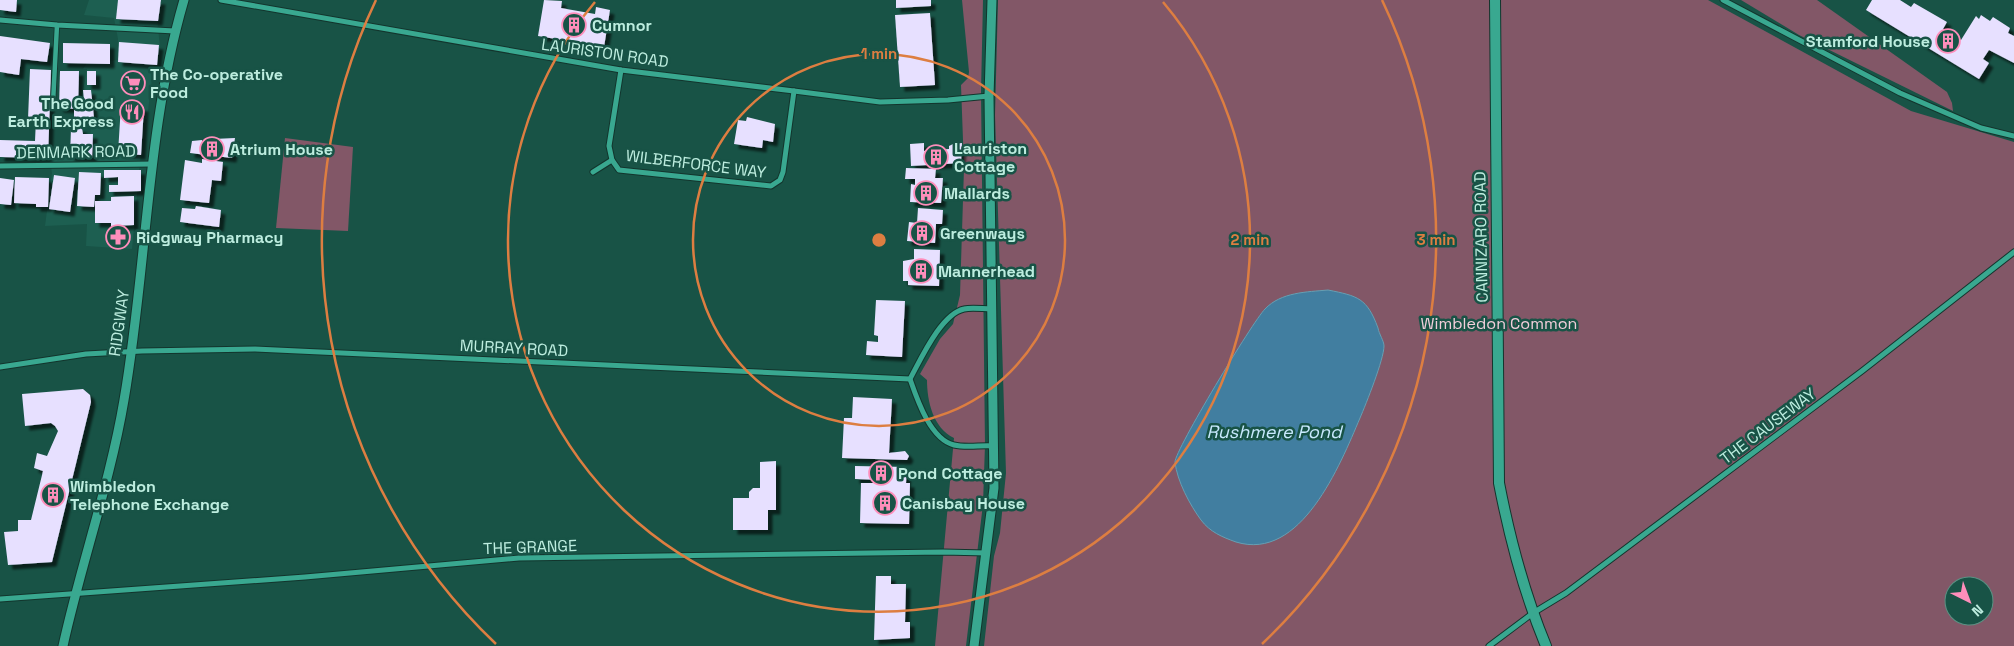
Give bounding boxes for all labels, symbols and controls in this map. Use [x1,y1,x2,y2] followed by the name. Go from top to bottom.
[561,12,587,38] building icon: Cumnor
[592,15,652,36] place label: Cumnor
[1935,28,1961,54] building icon: Stamford House
[1806,31,1930,52] place label: Stamford House
[540,34,670,72] street label: LAURISTON ROAD
[861,44,897,63] text: 1 min
[150,64,283,103] place label: The Co-operative Food
[120,70,146,96] supermarket icon: The Co-operative Food
[8,93,114,132] place label: The Good Earth Express
[119,99,145,125] restaurant icon: The Good Earth Express
[199,136,225,162] building icon: Atrium House
[954,138,1027,177] place label: Lauriston Cottage
[230,139,333,160] place label: Atrium House
[16,140,136,164] street label: DENMARK ROAD
[923,144,949,170] building icon: Lauriston Cottage
[625,145,768,183] street label: WILBERFORCE WAY
[1469,171,1493,303] street label: CANNIZARO ROAD
[913,180,939,206] building icon: Mallards
[944,183,1010,204] place label: Mallards
[909,220,935,246] building icon: Greenways
[940,223,1025,244] place label: Greenways
[105,224,131,250] pharmacy icon: Ridgway Pharmacy
[136,227,283,248] place label: Ridgway Pharmacy
[1231,230,1269,249] text: 2 min
[1417,230,1455,249] text: 3 min
[870,231,888,249] centre of rings
[908,258,934,284] building icon: Mannerhead
[938,261,1035,282] place label: Mannerhead
[104,288,134,358] street label: RIDGWAY
[1421,313,1577,334] park label: Wimbledon Common
[459,335,569,361] street label: MURRAY ROAD
[1716,383,1820,469] street label: THE CAUSEWAY
[1206,420,1344,443] water label: Rushmere Pond
[868,460,894,486] building icon: Pond Cottage
[898,463,1003,484] place label: Pond Cottage
[70,476,229,515] place label: Wimbledon Telephone Exchange
[40,482,66,508] building icon: Wimbledon Telephone Exchange
[872,490,898,516] building icon: Canisbay House
[902,493,1025,514] place label: Canisbay House
[483,535,577,559] street label: THE GRANGE
[1944,576,1994,626] north arrow
[1968,601,1987,620] text: N

